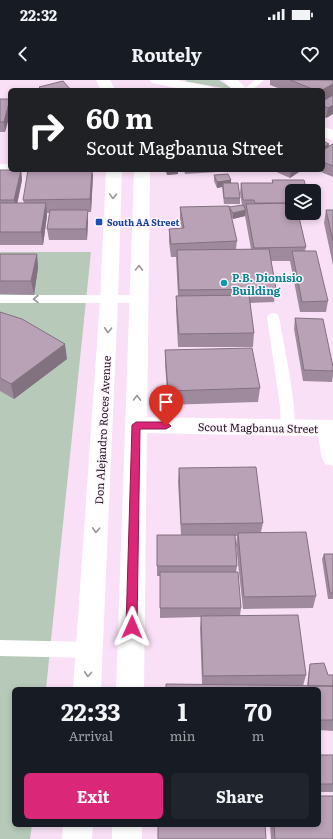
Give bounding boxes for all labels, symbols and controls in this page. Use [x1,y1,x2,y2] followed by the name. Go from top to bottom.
[20,3,57,26] text: 22:32
[131,41,202,68] text: Routely
[12,43,34,65] icon: back
[299,43,321,65] icon: heart
[86,96,153,138] text: 60 m
[20,104,72,156] icon: right
[86,134,283,161] text: Scout Magbanua Street
[285,184,321,220] map controls
[285,184,321,220] button: layers
[109,193,117,199] one-way arrow
[107,215,179,229] place label: South AA Street
[94,217,104,227] marker: South AA Street
[135,265,143,271] one-way arrow
[232,269,303,298] place label: P.B. Dionisio Building
[219,278,229,288] marker: P.B. Dionisio Building
[33,295,39,303] one-way arrow
[103,327,112,333] one-way arrow
[90,355,114,505] street label: Don Alejandro Roces Avenue
[149,385,183,426] pin
[155,391,177,413] icon: arrive
[132,395,141,401] one-way arrow
[198,418,319,436] street label: Scout Magbanua Street
[92,527,100,533] one-way arrow
[111,606,153,648] position arrow
[83,671,92,677] one-way arrow
[61,693,121,728] text: 22:33
[178,693,187,728] text: 1
[244,693,272,728] text: 70
[69,726,113,745] text: Arrival
[170,726,195,745] text: min
[252,726,264,745] text: m
[24,773,163,819] button: Exit
[171,773,309,819] button: Share

